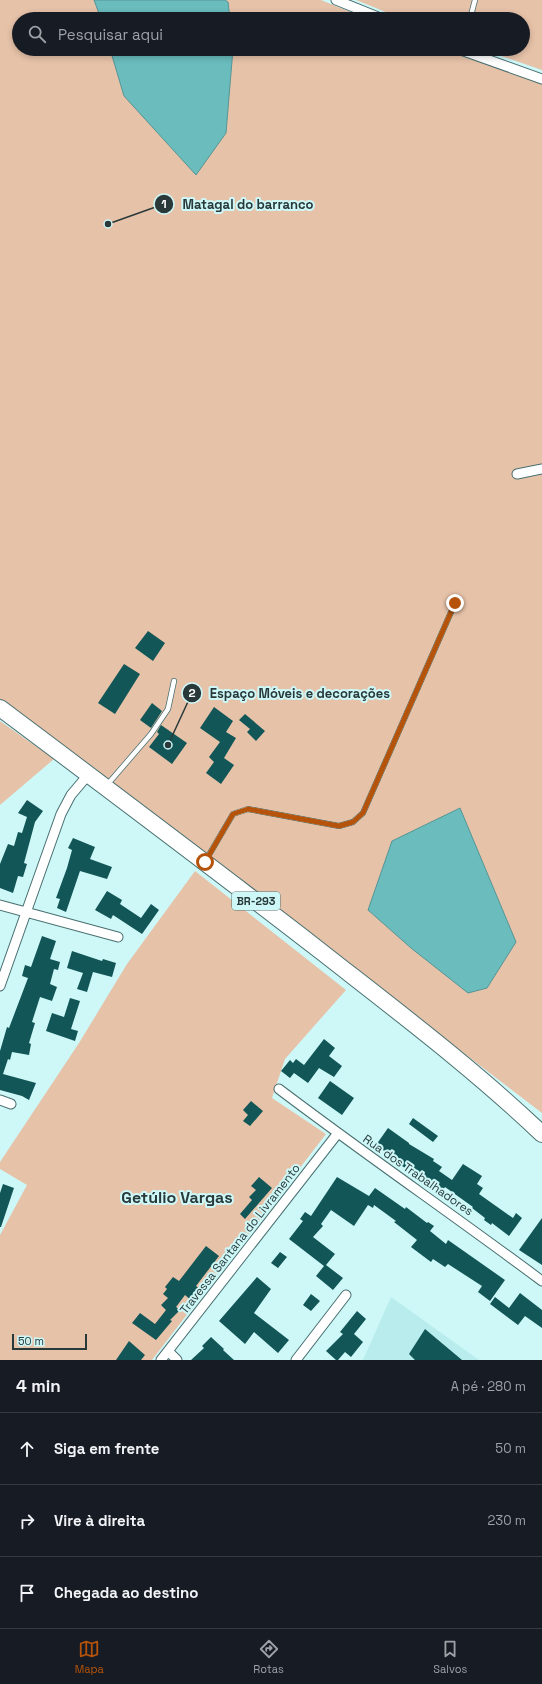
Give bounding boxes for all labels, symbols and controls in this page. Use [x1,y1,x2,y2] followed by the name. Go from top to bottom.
[12,12,530,56] search box
[26,23,48,45] icon: search
[58,25,163,44] text: Pesquisar aqui
[154,192,321,217] callout: Matagal do barranco
[161,196,167,212] text: 1
[183,196,314,213] text: Matagal do barranco
[446,594,464,612] route end
[182,680,398,705] callout: Espaço Móveis e decorações
[188,685,196,701] text: 2
[210,685,390,702] text: Espaço Móveis e decorações
[196,853,214,871] route start
[232,892,280,910] road number: BR-293
[360,1131,476,1219] street label: Rua dos Trabalhadores
[176,1160,304,1318] street label: Travessa Santana do Livramento
[121,1187,233,1208] district label: Getúlio Vargas
[12,1332,87,1351] scale bar
[18,1334,44,1348] text: 50 m
[16,1375,61,1397] text: 4 min
[451,1378,526,1395] text: A pé · 280 m
[16,1438,38,1460] icon: ahead
[54,1439,160,1458] text: Siga em frente
[495,1440,526,1457] text: 50 m
[16,1510,38,1532] icon: right
[54,1511,145,1530] text: Vire à direita
[488,1512,526,1529] text: 230 m
[16,1582,38,1604] icon: arrive
[54,1583,198,1602] text: Chegada ao destino
[75,1638,104,1676] tab: Mapa
[253,1638,284,1676] tab: Rotas
[433,1638,467,1676] tab: Salvos

